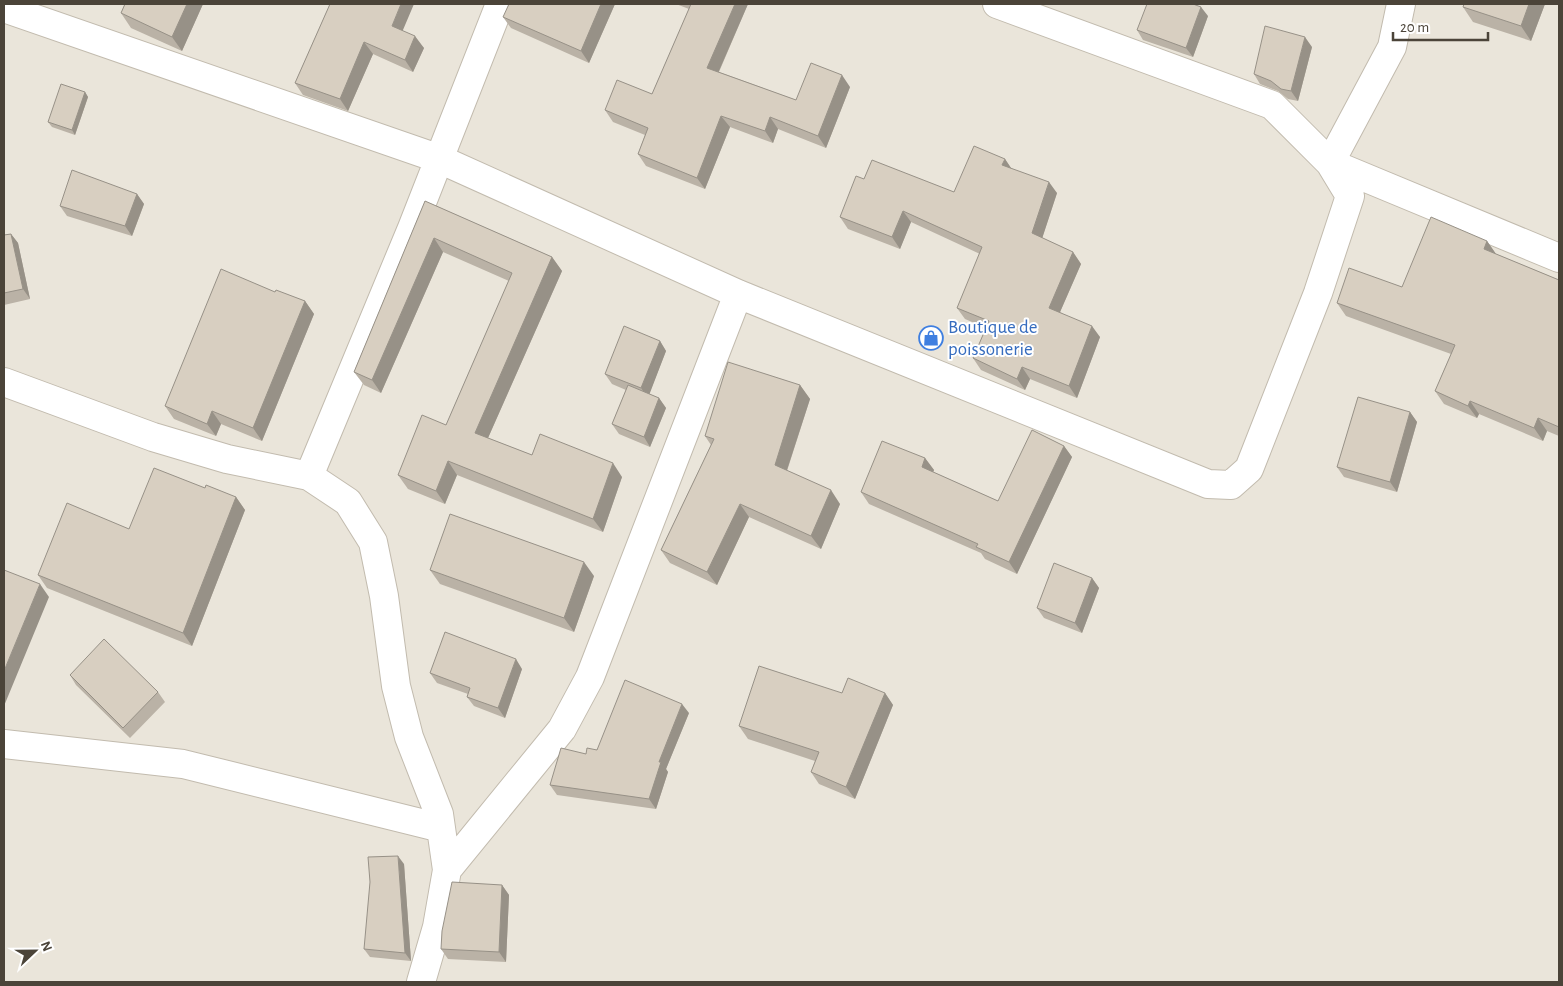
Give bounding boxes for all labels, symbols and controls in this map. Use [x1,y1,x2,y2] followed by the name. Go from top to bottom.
[1393,10,1488,42] scale bar
[1400,20,1429,35] text: 20 m
[948,318,1038,359] place label: Boutique de poissonerie
[918,325,944,351] shop icon: Boutique de poissonerie
[10,926,60,976] north arrow
[38,939,54,954] text: N

